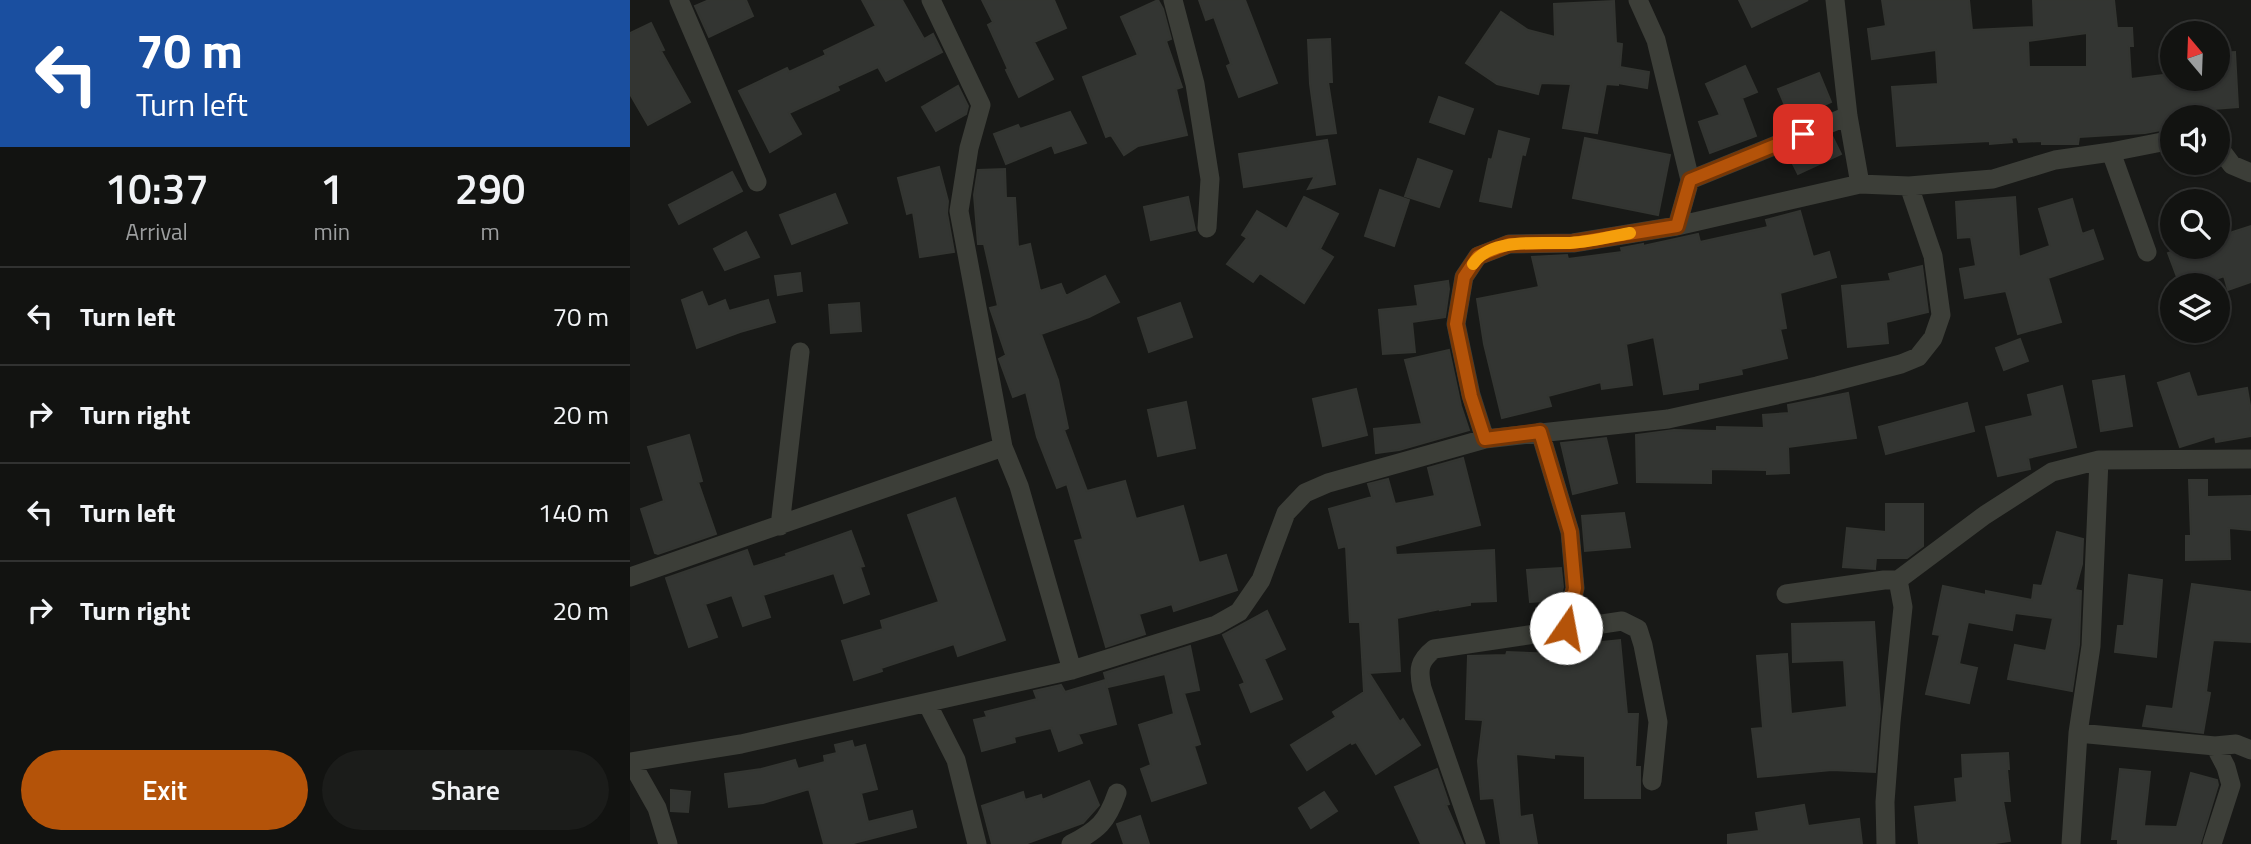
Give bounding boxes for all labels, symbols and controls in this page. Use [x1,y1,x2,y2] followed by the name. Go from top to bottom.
[136,12,243,87] text: 70 m
[2160,21,2230,91] north arrow
[2160,21,2230,343] map controls
[21,28,112,119] icon: left
[136,80,248,128] text: Turn left
[1773,104,1833,164] pin
[2160,105,2230,175] button: sound
[1784,115,1822,153] icon: arrive
[105,156,209,220] text: 10:37
[320,156,344,220] text: 1
[455,156,525,220] text: 290
[2160,189,2230,259] button: search
[126,214,188,249] text: Arrival
[313,214,350,249] text: min
[480,214,500,249] text: m
[2160,273,2230,343] button: layers
[21,297,59,335] icon: left
[80,297,175,336] text: Turn left
[552,297,609,336] text: 70 m
[21,395,59,433] icon: right
[80,395,191,434] text: Turn right
[552,395,609,434] text: 20 m
[21,493,59,531] icon: left
[80,493,175,532] text: Turn left
[538,493,609,532] text: 140 m
[21,591,59,629] icon: right
[80,591,191,630] text: Turn right
[552,591,609,630] text: 20 m
[1529,591,1603,665] position arrow
[21,750,308,830] button: Exit
[322,750,609,830] button: Share

